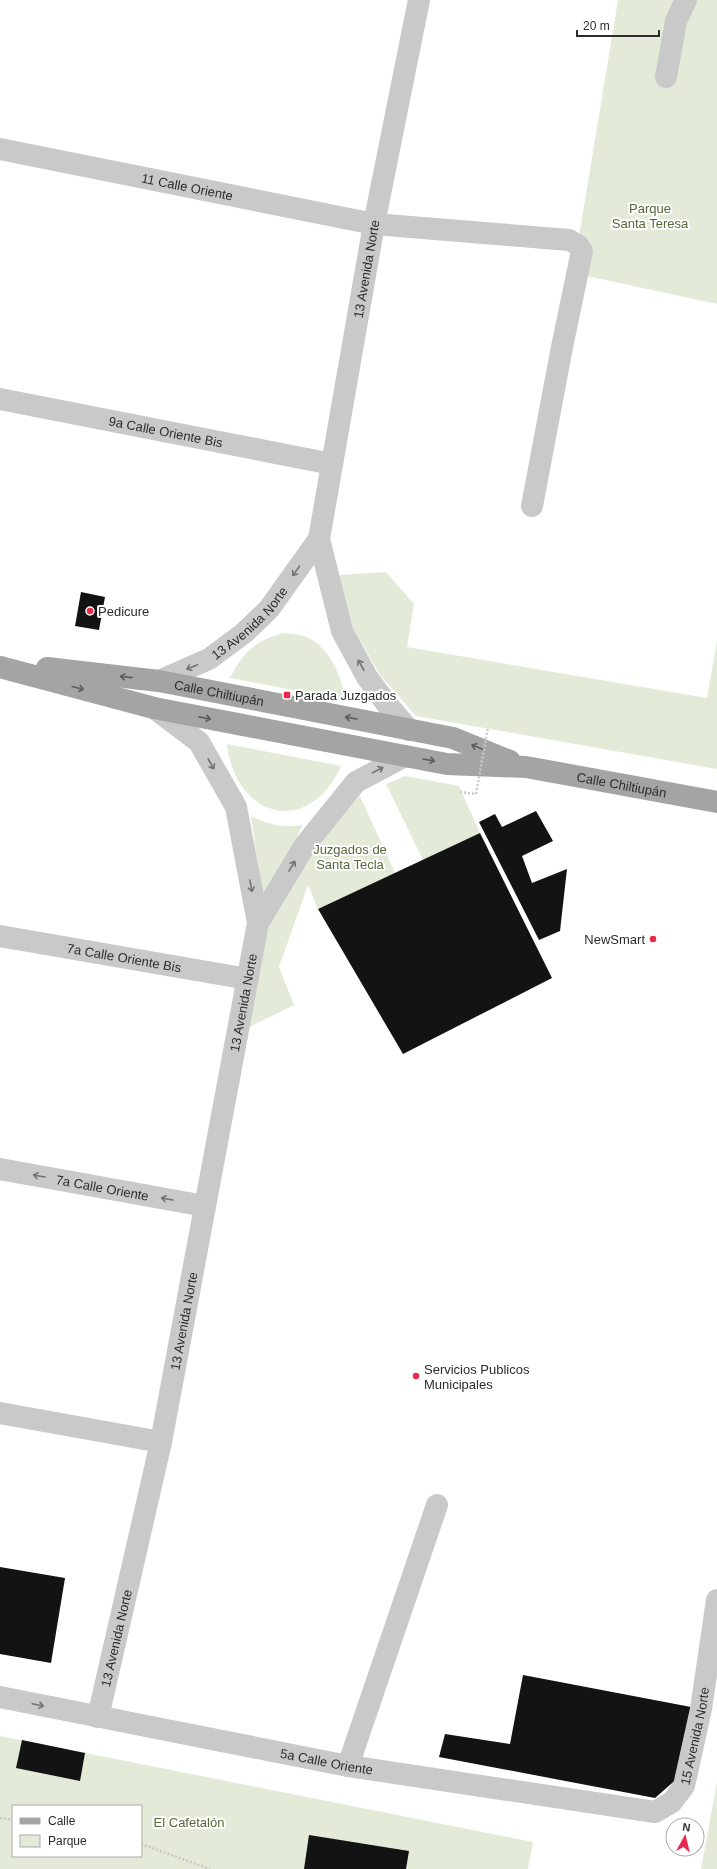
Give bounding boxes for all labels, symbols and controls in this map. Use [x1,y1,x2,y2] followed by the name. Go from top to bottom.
[577,12,659,38] scale bar
[583,19,610,33] text: 20 m
[140,170,234,203] street label: 11 Calle Oriente
[612,201,689,231] park label: Parque Santa Teresa
[350,218,382,319] street label: 13 Avenida Norte
[108,413,225,450] street label: 9a Calle Oriente Bis
[292,565,300,576] one-way arrow
[208,584,290,662] street label: 13 Avenida Norte
[98,604,149,619] place label: Pedicure
[85,606,95,616] marker: Pedicure
[357,659,364,671] one-way arrow
[186,663,198,671] one-way arrow
[120,673,133,681] one-way arrow
[173,677,265,709] street label: Calle Chiltiupán
[71,685,84,692] one-way arrow
[295,688,397,703] place label: Parada Juzgados
[282,690,292,700] marker: Parada Juzgados
[198,714,211,722] one-way arrow
[344,714,357,722] one-way arrow
[471,743,483,751] one-way arrow
[422,757,435,765] one-way arrow
[208,758,215,770] one-way arrow
[371,766,383,774] one-way arrow
[576,769,668,800] street label: Calle Chiltiupán
[313,842,387,872] park label: Juzgados de Santa Tecla
[289,860,297,872] one-way arrow
[247,879,255,892] one-way arrow
[584,932,645,947] place label: NewSmart
[648,934,658,944] marker: NewSmart
[66,940,183,975] street label: 7a Calle Oriente Bis
[227,952,260,1053] street label: 13 Avenida Norte
[33,1172,46,1180] one-way arrow
[55,1172,150,1203] street label: 7a Calle Oriente
[161,1195,174,1203] one-way arrow
[167,1271,200,1372] street label: 13 Avenida Norte
[424,1362,530,1392] place label: Servicios Publicos Municipales
[411,1371,421,1381] marker: Servicios Publicos Municipales
[98,1588,135,1688] street label: 13 Avenida Norte
[677,1686,712,1786] street label: 15 Avenida Norte
[31,1701,44,1709] one-way arrow
[279,1745,374,1777] street label: 5a Calle Oriente
[12,1805,142,1857] legend
[48,1814,76,1828] text: Calle
[154,1815,224,1830] park label: El Cafetalón
[665,1817,705,1857] north arrow
[682,1821,691,1834] text: N
[48,1834,87,1848] text: Parque

